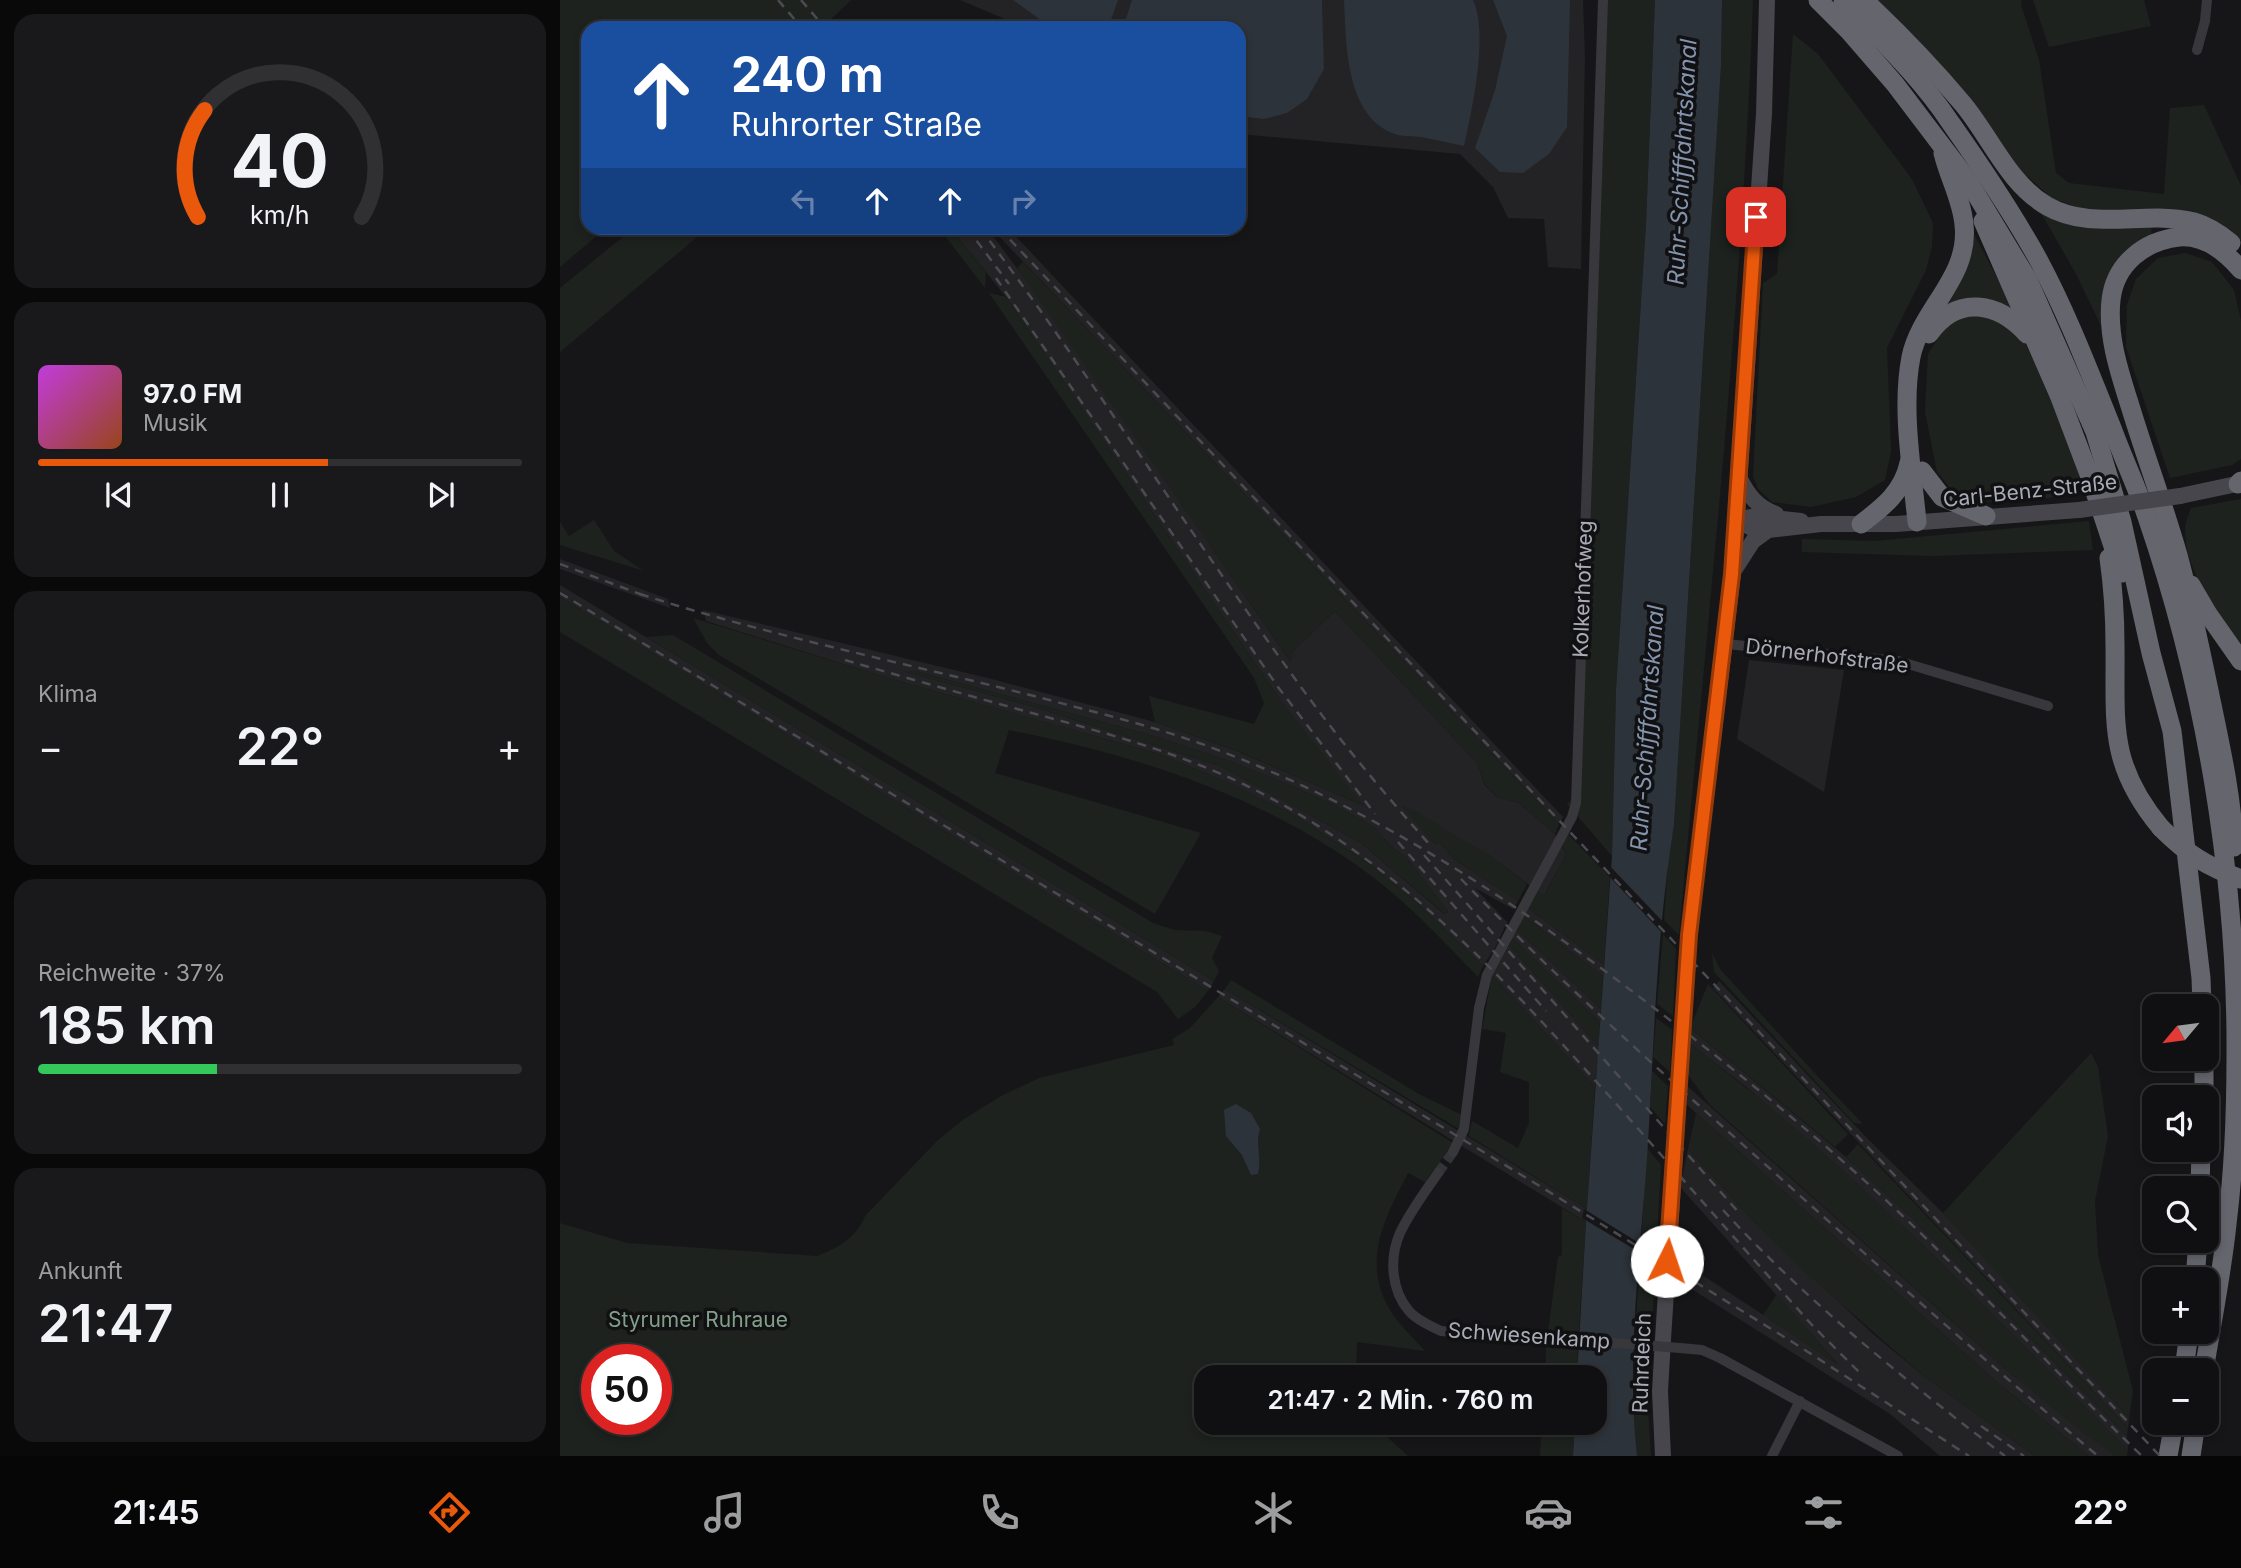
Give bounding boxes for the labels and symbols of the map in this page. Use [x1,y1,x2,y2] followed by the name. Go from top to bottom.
[1662,38,1702,286] water label: Ruhr-Schifffahrtskanal
[1726,187,1786,247] pin
[1942,469,2118,512] street label: Carl-Benz-Straße
[1568,520,1597,658] street label: Kolkerhofweg
[1624,604,1670,852] water label: Ruhr-Schifffahrtskanal
[1744,633,1910,678] street label: Dörnerhofstraße
[2142,994,2219,1071] north arrow
[1630,1224,1704,1298] position arrow
[608,1307,788,1332] park label: Styrumer Ruhraue
[1627,1312,1656,1414] street label: Ruhrdeich
[1447,1317,1611,1354] street label: Schwiesenkamp
[581,1344,672,1435] speed limit sign: 50

